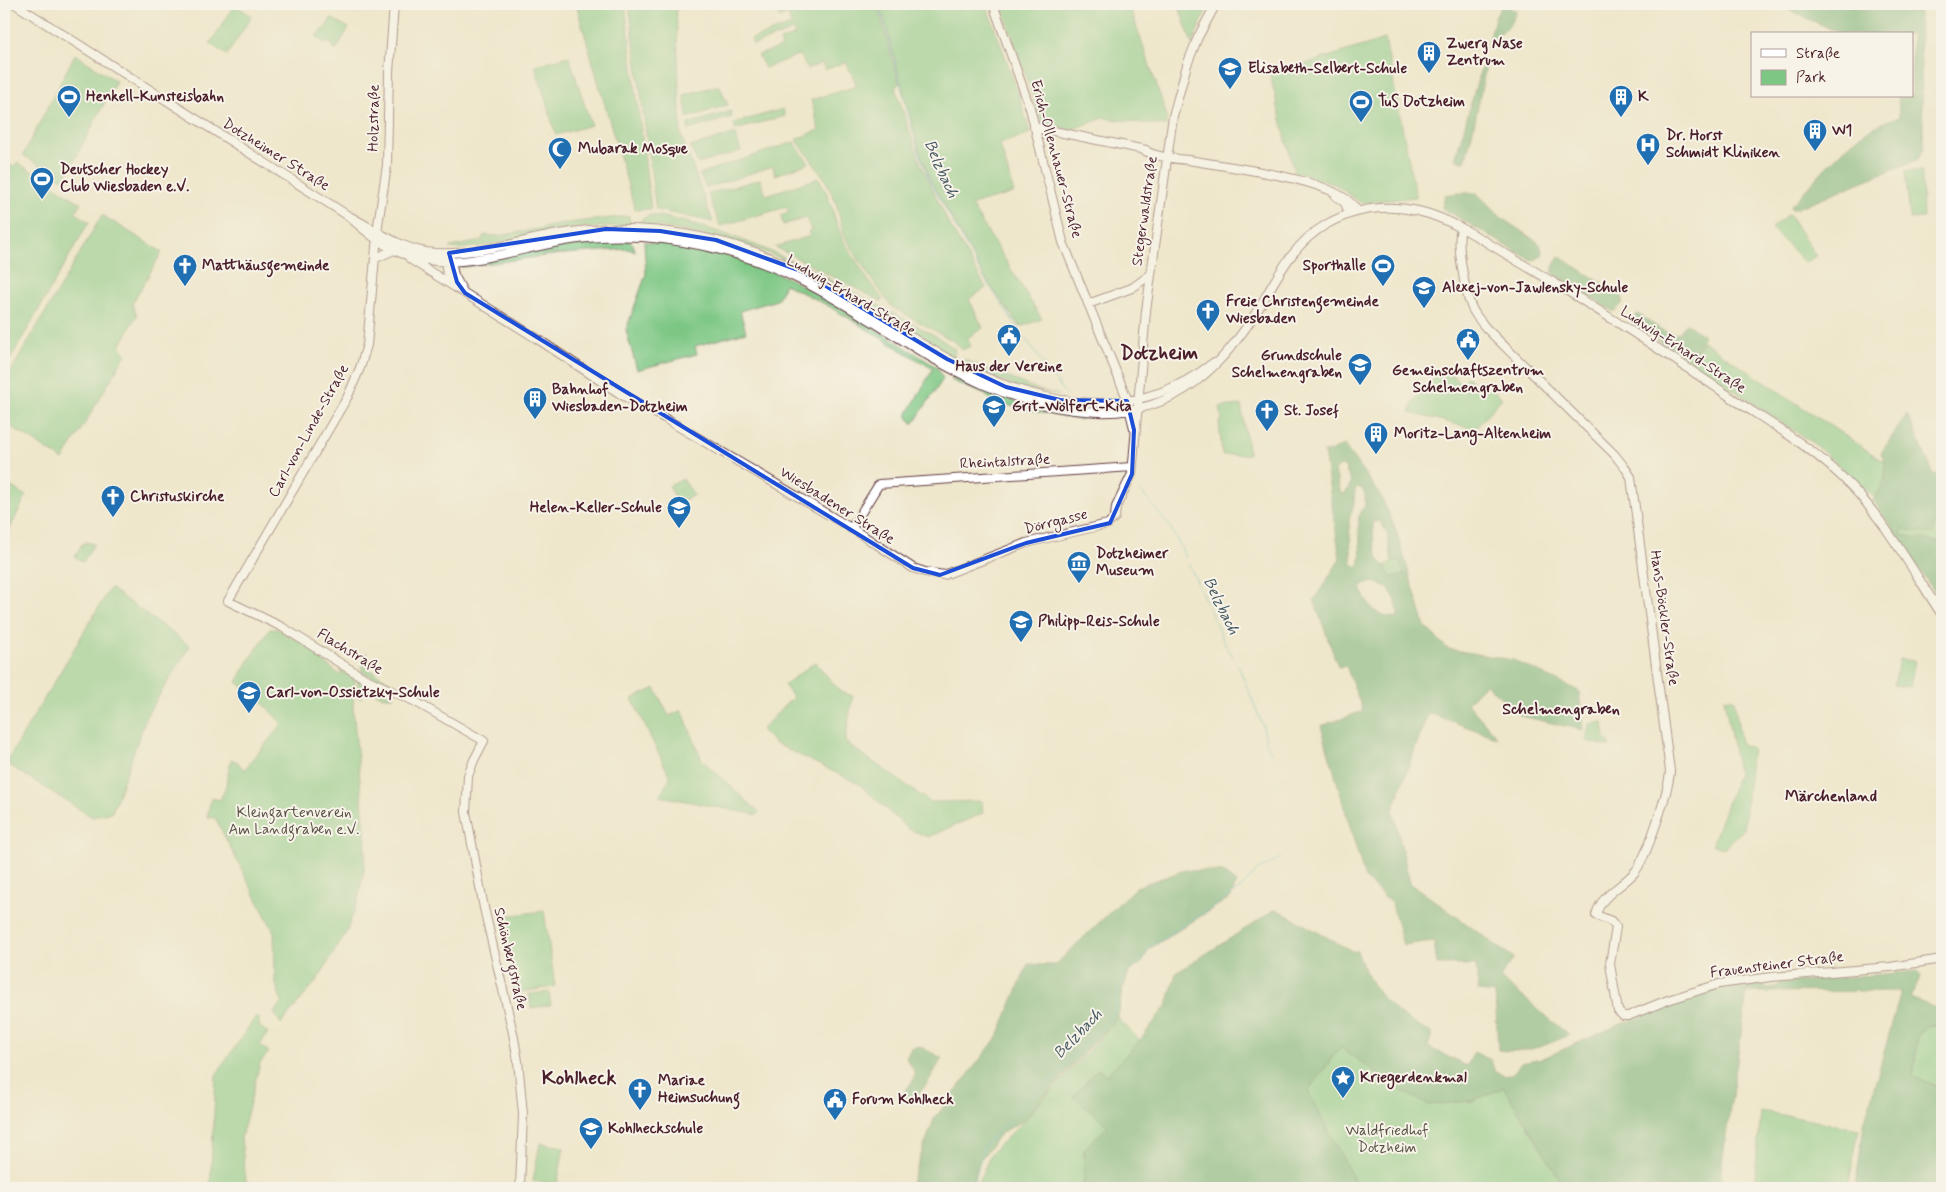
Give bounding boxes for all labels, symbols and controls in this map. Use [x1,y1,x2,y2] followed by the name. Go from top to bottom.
[1751,32,1914,98] legend
[1446,34,1523,71] place label: Zwerg Nase Zentrum
[1416,40,1442,74] building icon: Zwerg Nase Zentrum
[1796,44,1840,64] text: Straße
[1217,56,1243,90] school or university icon: Elisabeth-Selbert-Schule
[1248,59,1407,79] place label: Elisabeth-Selbert-Schule
[1796,68,1826,88] text: Park
[1025,78,1087,240] street label: Erich-Ollenhauer-Straße
[56,84,82,118] sports icon: Henkell-Kunsteisbahn
[363,84,385,152] street label: Holzstraße
[1608,84,1634,118] building icon: K
[86,87,224,107] place label: Henkell-Kunsteisbahn
[1638,87,1649,107] place label: K
[1348,89,1374,123] sports icon: TuS Dotzheim
[1378,92,1465,112] place label: TuS Dotzheim
[219,114,333,196] street label: Dotzheimer Straße
[1802,118,1828,152] building icon: W1
[1831,121,1852,141] place label: W1
[1666,126,1781,163] place label: Dr. Horst Schmidt Kliniken
[1635,132,1661,166] hospital icon: Dr. Horst Schmidt Kliniken
[547,136,573,170] mosque icon: Mubarak Mosque
[919,137,963,202] water label: Belzbach
[578,139,688,159] place label: Mubarak Mosque
[1127,155,1164,267] street label: Stegerwaldstraße
[60,160,189,197] place label: Deutscher Hockey Club Wiesbaden e.V.
[29,166,55,200] sports icon: Deutscher Hockey Club Wiesbaden e.V.
[783,251,919,341] street label: Ludwig-Erhard-Straße
[172,253,198,287] church icon: Matthäusgemeinde
[1370,253,1396,287] sports icon: Sporthalle
[202,256,330,278] place label: Matthäusgemeinde
[1303,256,1366,276] place label: Sporthalle
[1411,275,1437,309] school or university icon: Alexej-von-Jawlensky-Schule
[1442,278,1629,298] place label: Alexej-von-Jawlensky-Schule
[1225,292,1379,329] place label: Freie Christengemeinde Wiesbaden
[1195,298,1221,332] church icon: Freie Christengemeinde Wiesbaden
[1616,302,1750,398] street label: Ludwig-Erhard-Straße
[996,323,1022,357] public building icon: Haus der Vereine
[1455,327,1481,361] public building icon: Gemeinschaftszentrum Schelmengraben
[1120,340,1198,367] district label: Dotzheim
[1232,346,1342,384] place label: Grundschule Schelmengraben
[1347,352,1373,386] school or university icon: Grundschule Schelmengraben
[955,357,1063,377] place label: Haus der Vereine
[264,361,354,501] street label: Carl-von-Linde-Straße
[1392,361,1544,399] place label: Gemeinschaftszentrum Schelmengraben
[551,380,688,417] place label: Bahnhof Wiesbaden-Dotzheim
[522,386,548,420] building icon: Bahnhof Wiesbaden-Dotzheim
[981,394,1007,428] school or university icon: Grit-Wölfert-Kita
[1012,397,1132,417] place label: Grit-Wölfert-Kita
[1254,398,1280,432] church icon: St. Josef
[1284,401,1339,421] place label: St. Josef
[1363,421,1389,455] building icon: Moritz-Lang-Altenheim
[1394,424,1551,446] place label: Moritz-Lang-Altenheim
[959,450,1051,474] street label: Rheintalstraße
[776,462,898,550] street label: Wiesbadener Straße
[100,484,126,518] church icon: Christuskirche
[130,487,225,507] place label: Christuskirche
[666,495,692,529] school or university icon: Helen-Keller-Schule
[530,498,662,518] place label: Helen-Keller-Schule
[1022,504,1090,540] street label: Dörrgasse
[1096,544,1169,581] place label: Dotzheimer Museum
[1645,549,1683,687] street label: Hans-Böckler-Straße
[1066,550,1092,584] museum icon: Dotzheimer Museum
[1198,574,1244,638] water label: Belzbach
[1008,609,1034,643] school or university icon: Philipp-Reis-Schule
[1038,612,1160,632] place label: Philipp-Reis-Schule
[313,624,387,680] street label: Flachstraße
[236,680,262,714] school or university icon: Carl-von-Ossietzky-Schule
[266,683,440,703] place label: Carl-von-Ossietzky-Schule
[1502,699,1620,721] district label: Schelmengraben
[1785,786,1877,807] district label: Märchenland
[229,803,359,841] park label: Kleingartenverein Am Landgraben e.V.
[487,906,532,1013] street label: Schönbergstraße
[1709,947,1845,983] street label: Frauensteiner Straße
[1049,1004,1107,1063] water label: Belzbach
[542,1065,616,1092] district label: Kohlheck
[1330,1065,1356,1099] place icon: Kriegerdenkmal
[1360,1068,1467,1090] place label: Kriegerdenkmal
[658,1071,740,1110] place label: Mariae Heimsuchung
[627,1077,653,1111] church icon: Mariae Heimsuchung
[822,1087,848,1121] public building icon: Forum Kohlheck
[852,1090,954,1110] place label: Forum Kohlheck
[578,1116,604,1150] school or university icon: Kohlheckschule
[608,1119,704,1139] place label: Kohlheckschule
[1345,1121,1429,1158] park label: Waldfriedhof Dotzheim

